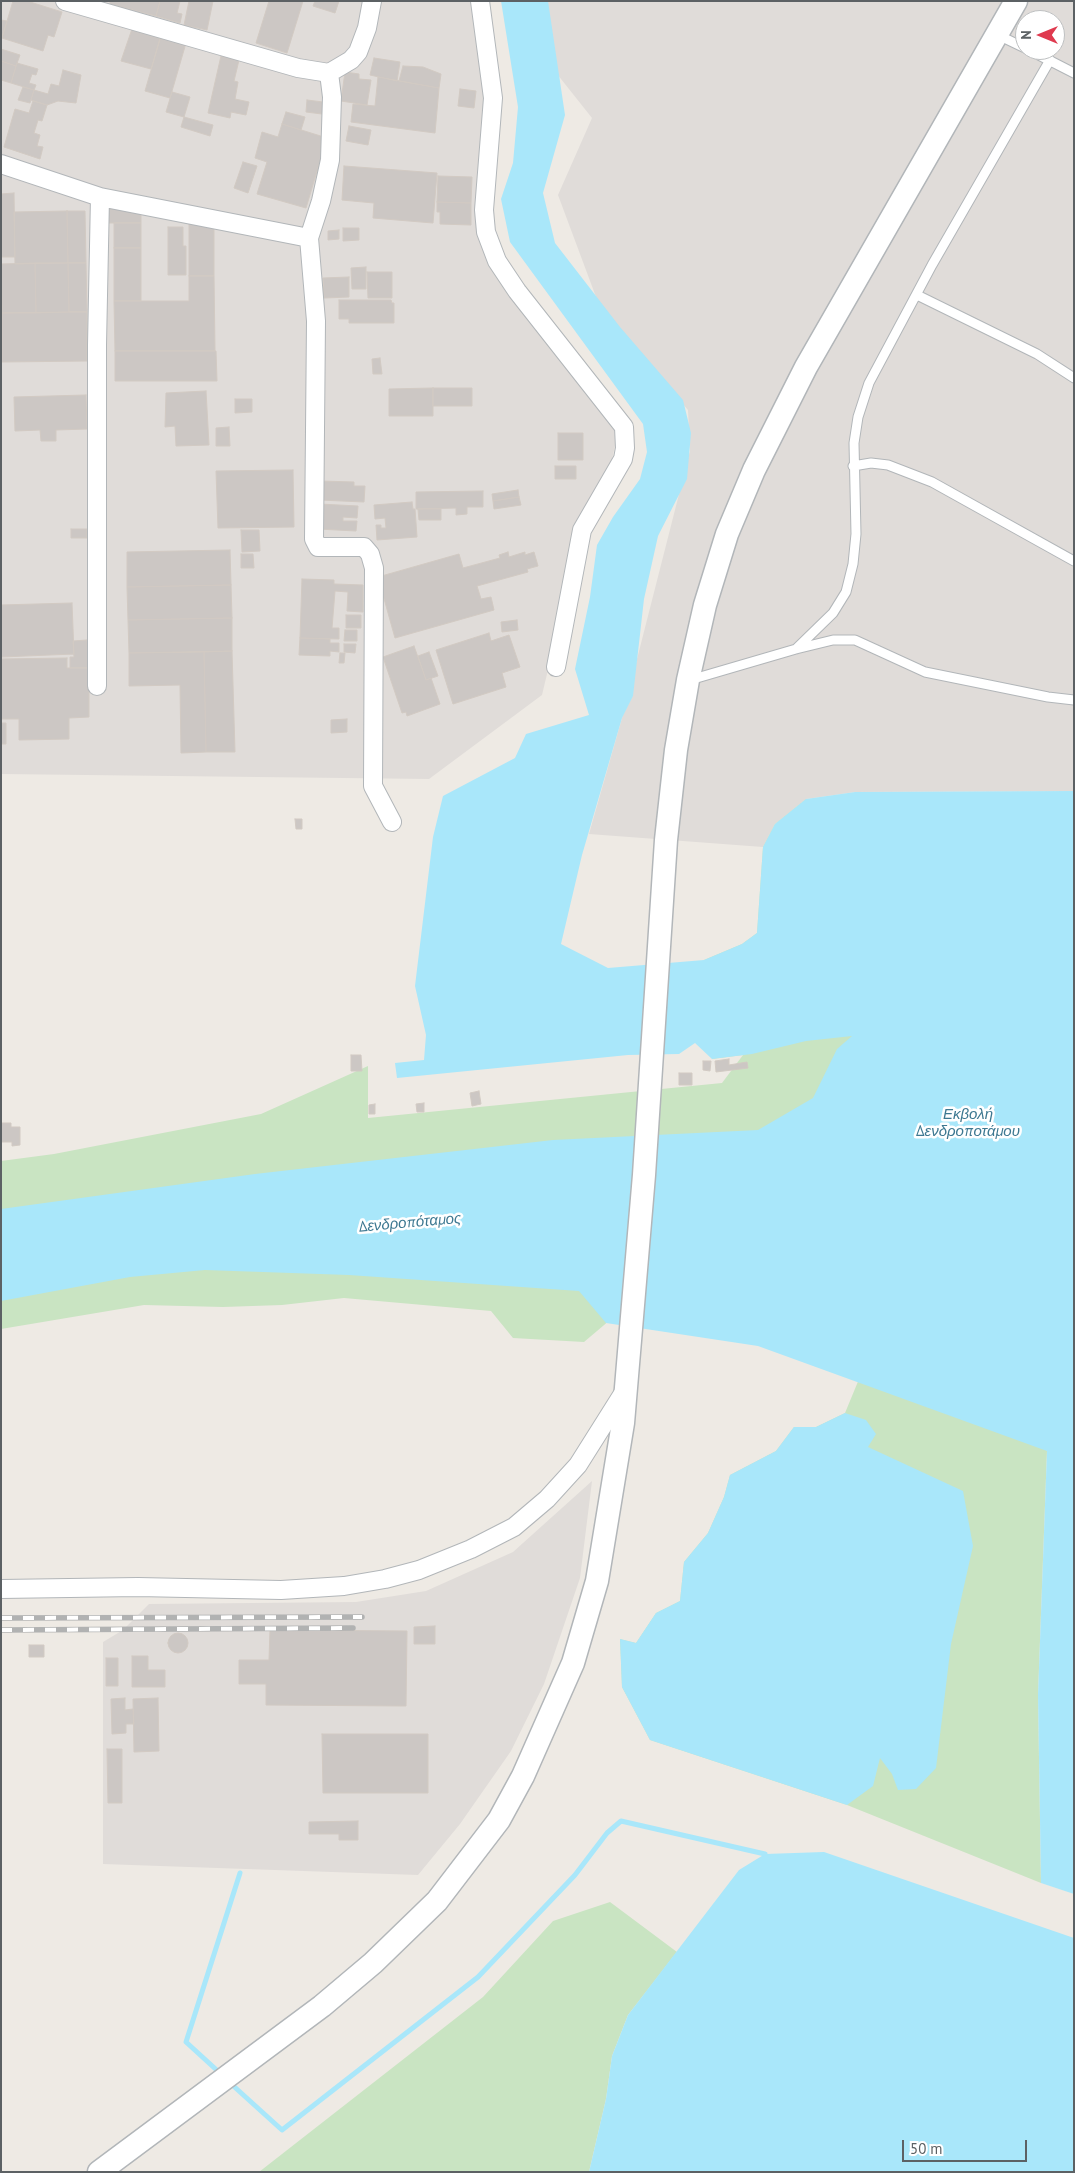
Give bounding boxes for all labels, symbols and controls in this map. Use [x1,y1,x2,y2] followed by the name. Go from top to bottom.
[1015,10,1065,60] north arrow
[1017,30,1035,40] text: N
[916,1106,1020,1141] water label: Εκβολή Δενδροποτάμου
[358,1210,462,1236] water label: Δενδροπόταμος
[905,2130,1030,2162] scale bar
[910,2139,943,2158] text: 50 m

